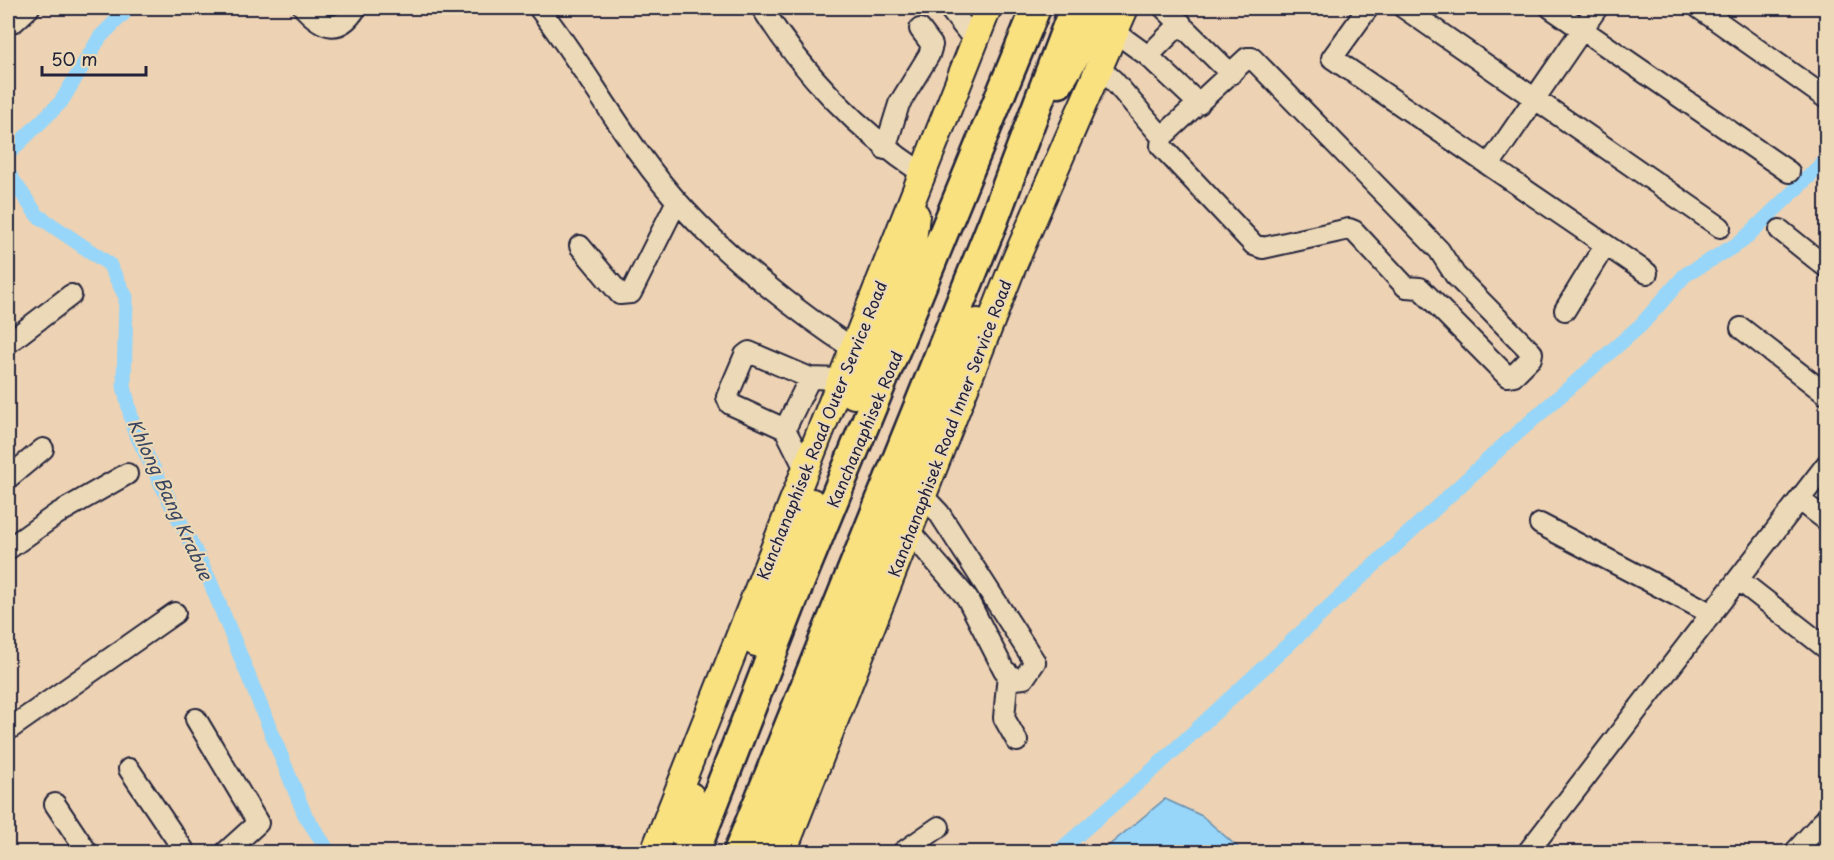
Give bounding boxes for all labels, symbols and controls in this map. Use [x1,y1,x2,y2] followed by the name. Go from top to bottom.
[42,39,146,77] scale bar
[51,45,98,72] text: 50 m
[881,276,1017,580] street label: Kanchanaphisek Road Inner Service Road
[750,277,892,583] street label: Kanchanaphisek Road Outer Service Road
[820,347,908,511] street label: Kanchanaphisek Road
[122,414,221,585] water label: Khlong Bang Krabue

